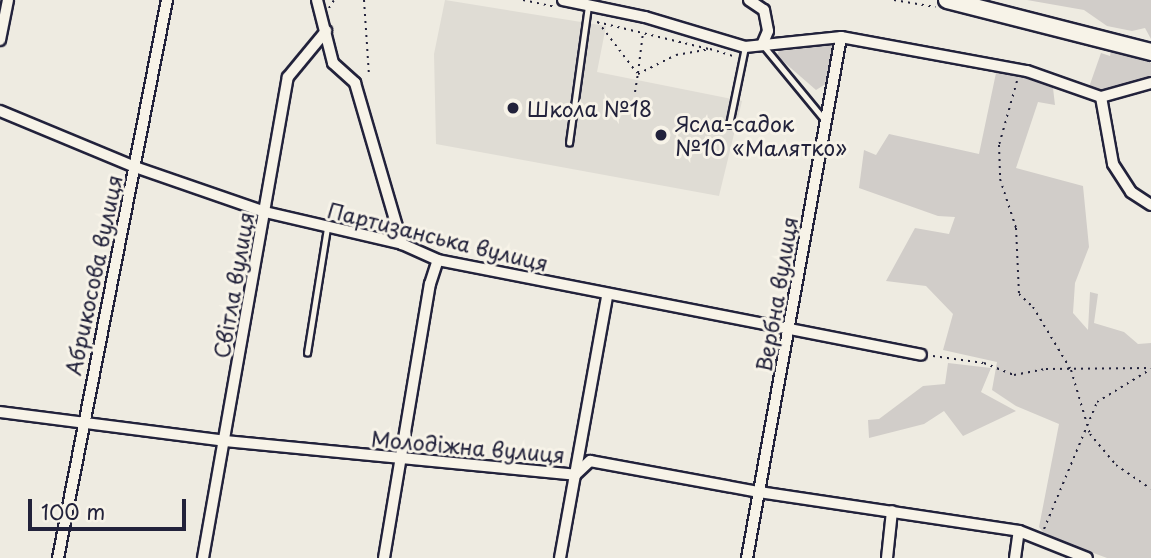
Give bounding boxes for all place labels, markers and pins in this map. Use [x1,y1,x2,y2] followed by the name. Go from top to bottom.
[527,95,653,121] place label: Школа №18
[505,100,521,116] marker: Школа №18
[675,110,847,160] place label: Ясла-садок №10 «Малятко»
[653,127,669,143] marker: Ясла-садок №10 «Малятко»

